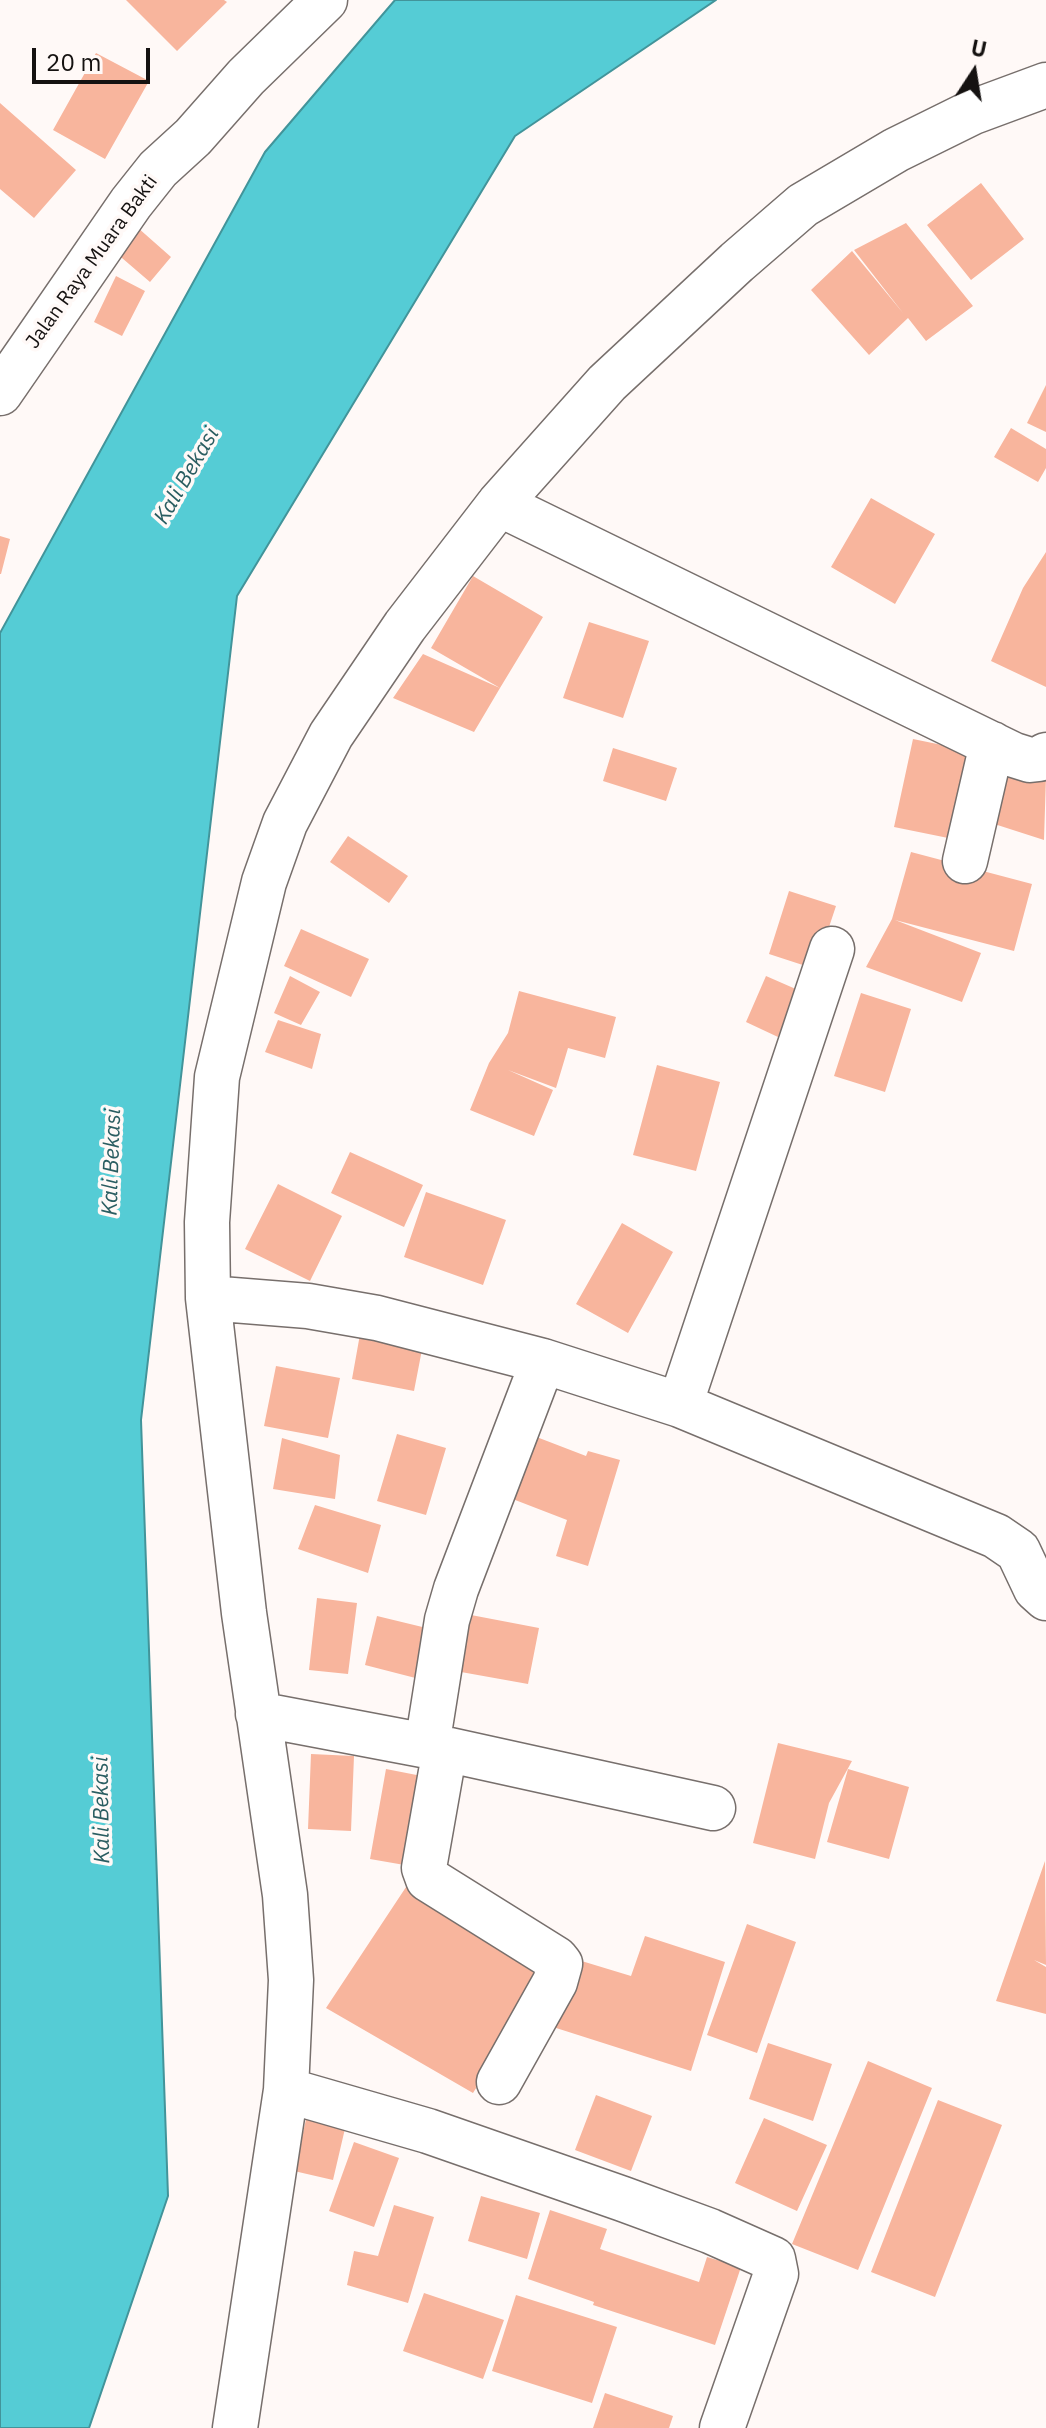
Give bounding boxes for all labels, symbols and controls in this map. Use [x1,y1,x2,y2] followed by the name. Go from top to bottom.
[36,32,154,82] scale bar
[934,32,1014,112] north arrow
[969,32,990,64] text: U
[46,46,101,78] text: 20 m
[21,171,163,353] street label: Jalan Raya Muara Bakti
[149,423,225,529] water label: Kali Bekasi
[97,1108,127,1216] water label: Kali Bekasi
[88,1756,116,1864] water label: Kali Bekasi

